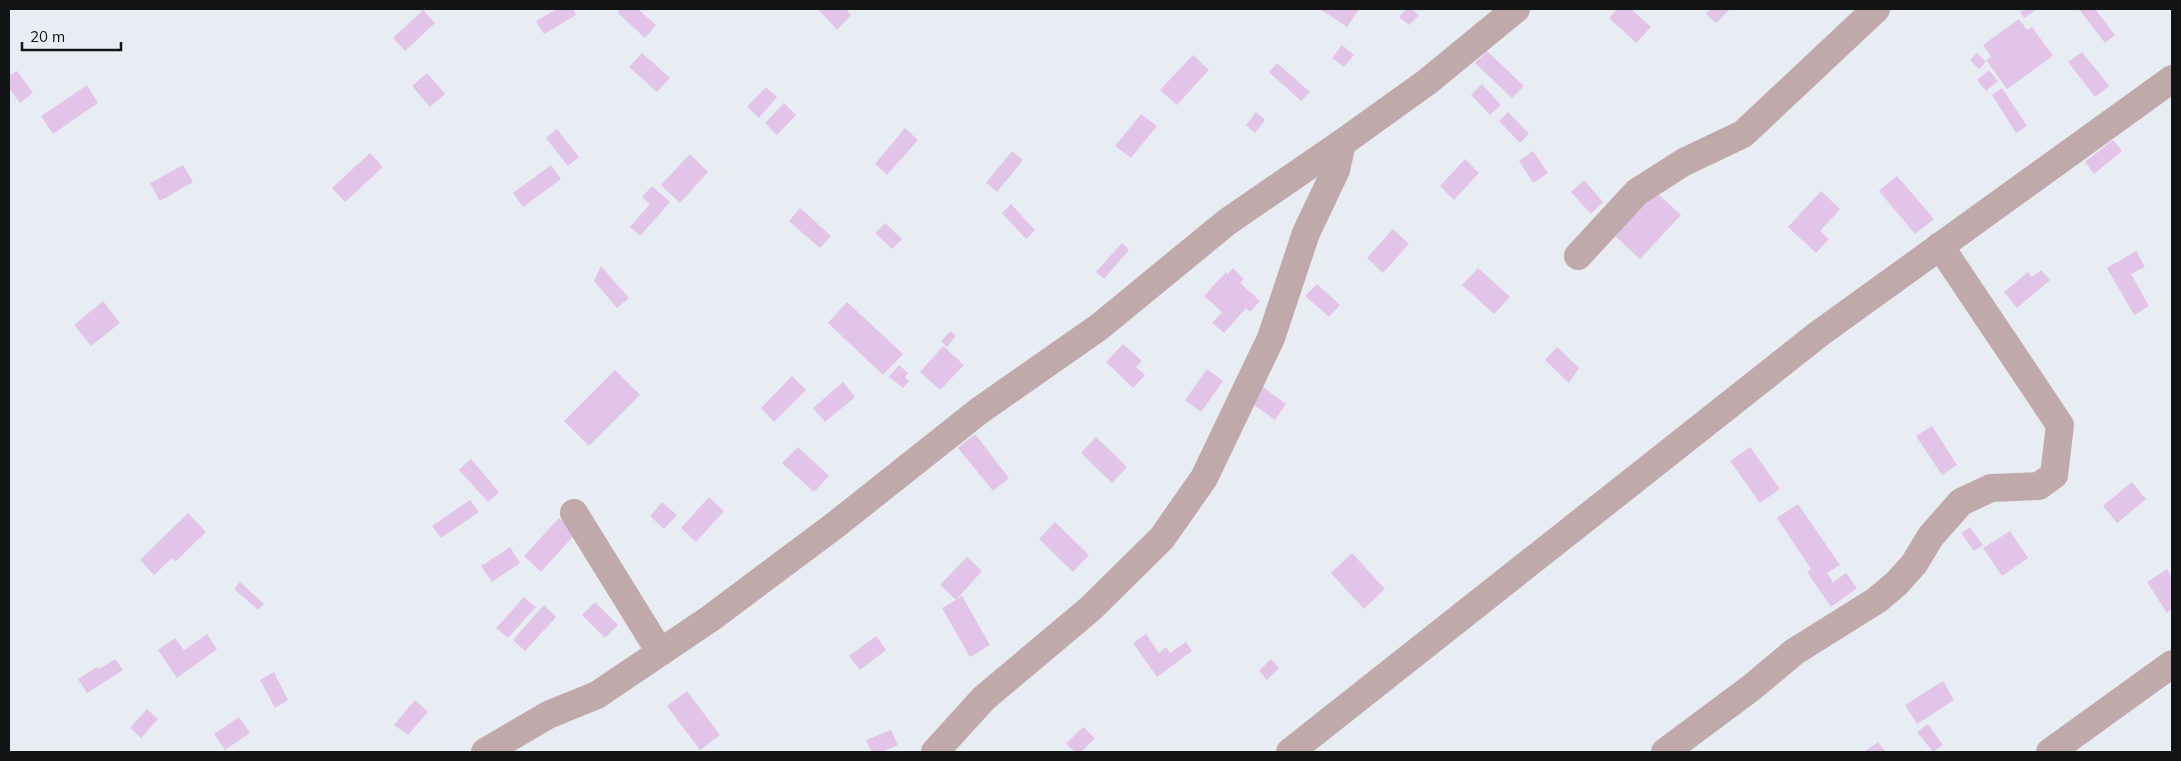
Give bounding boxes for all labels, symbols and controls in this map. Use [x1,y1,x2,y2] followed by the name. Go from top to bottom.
[22,20,121,52] scale bar
[30,27,65,46] text: 20 m

